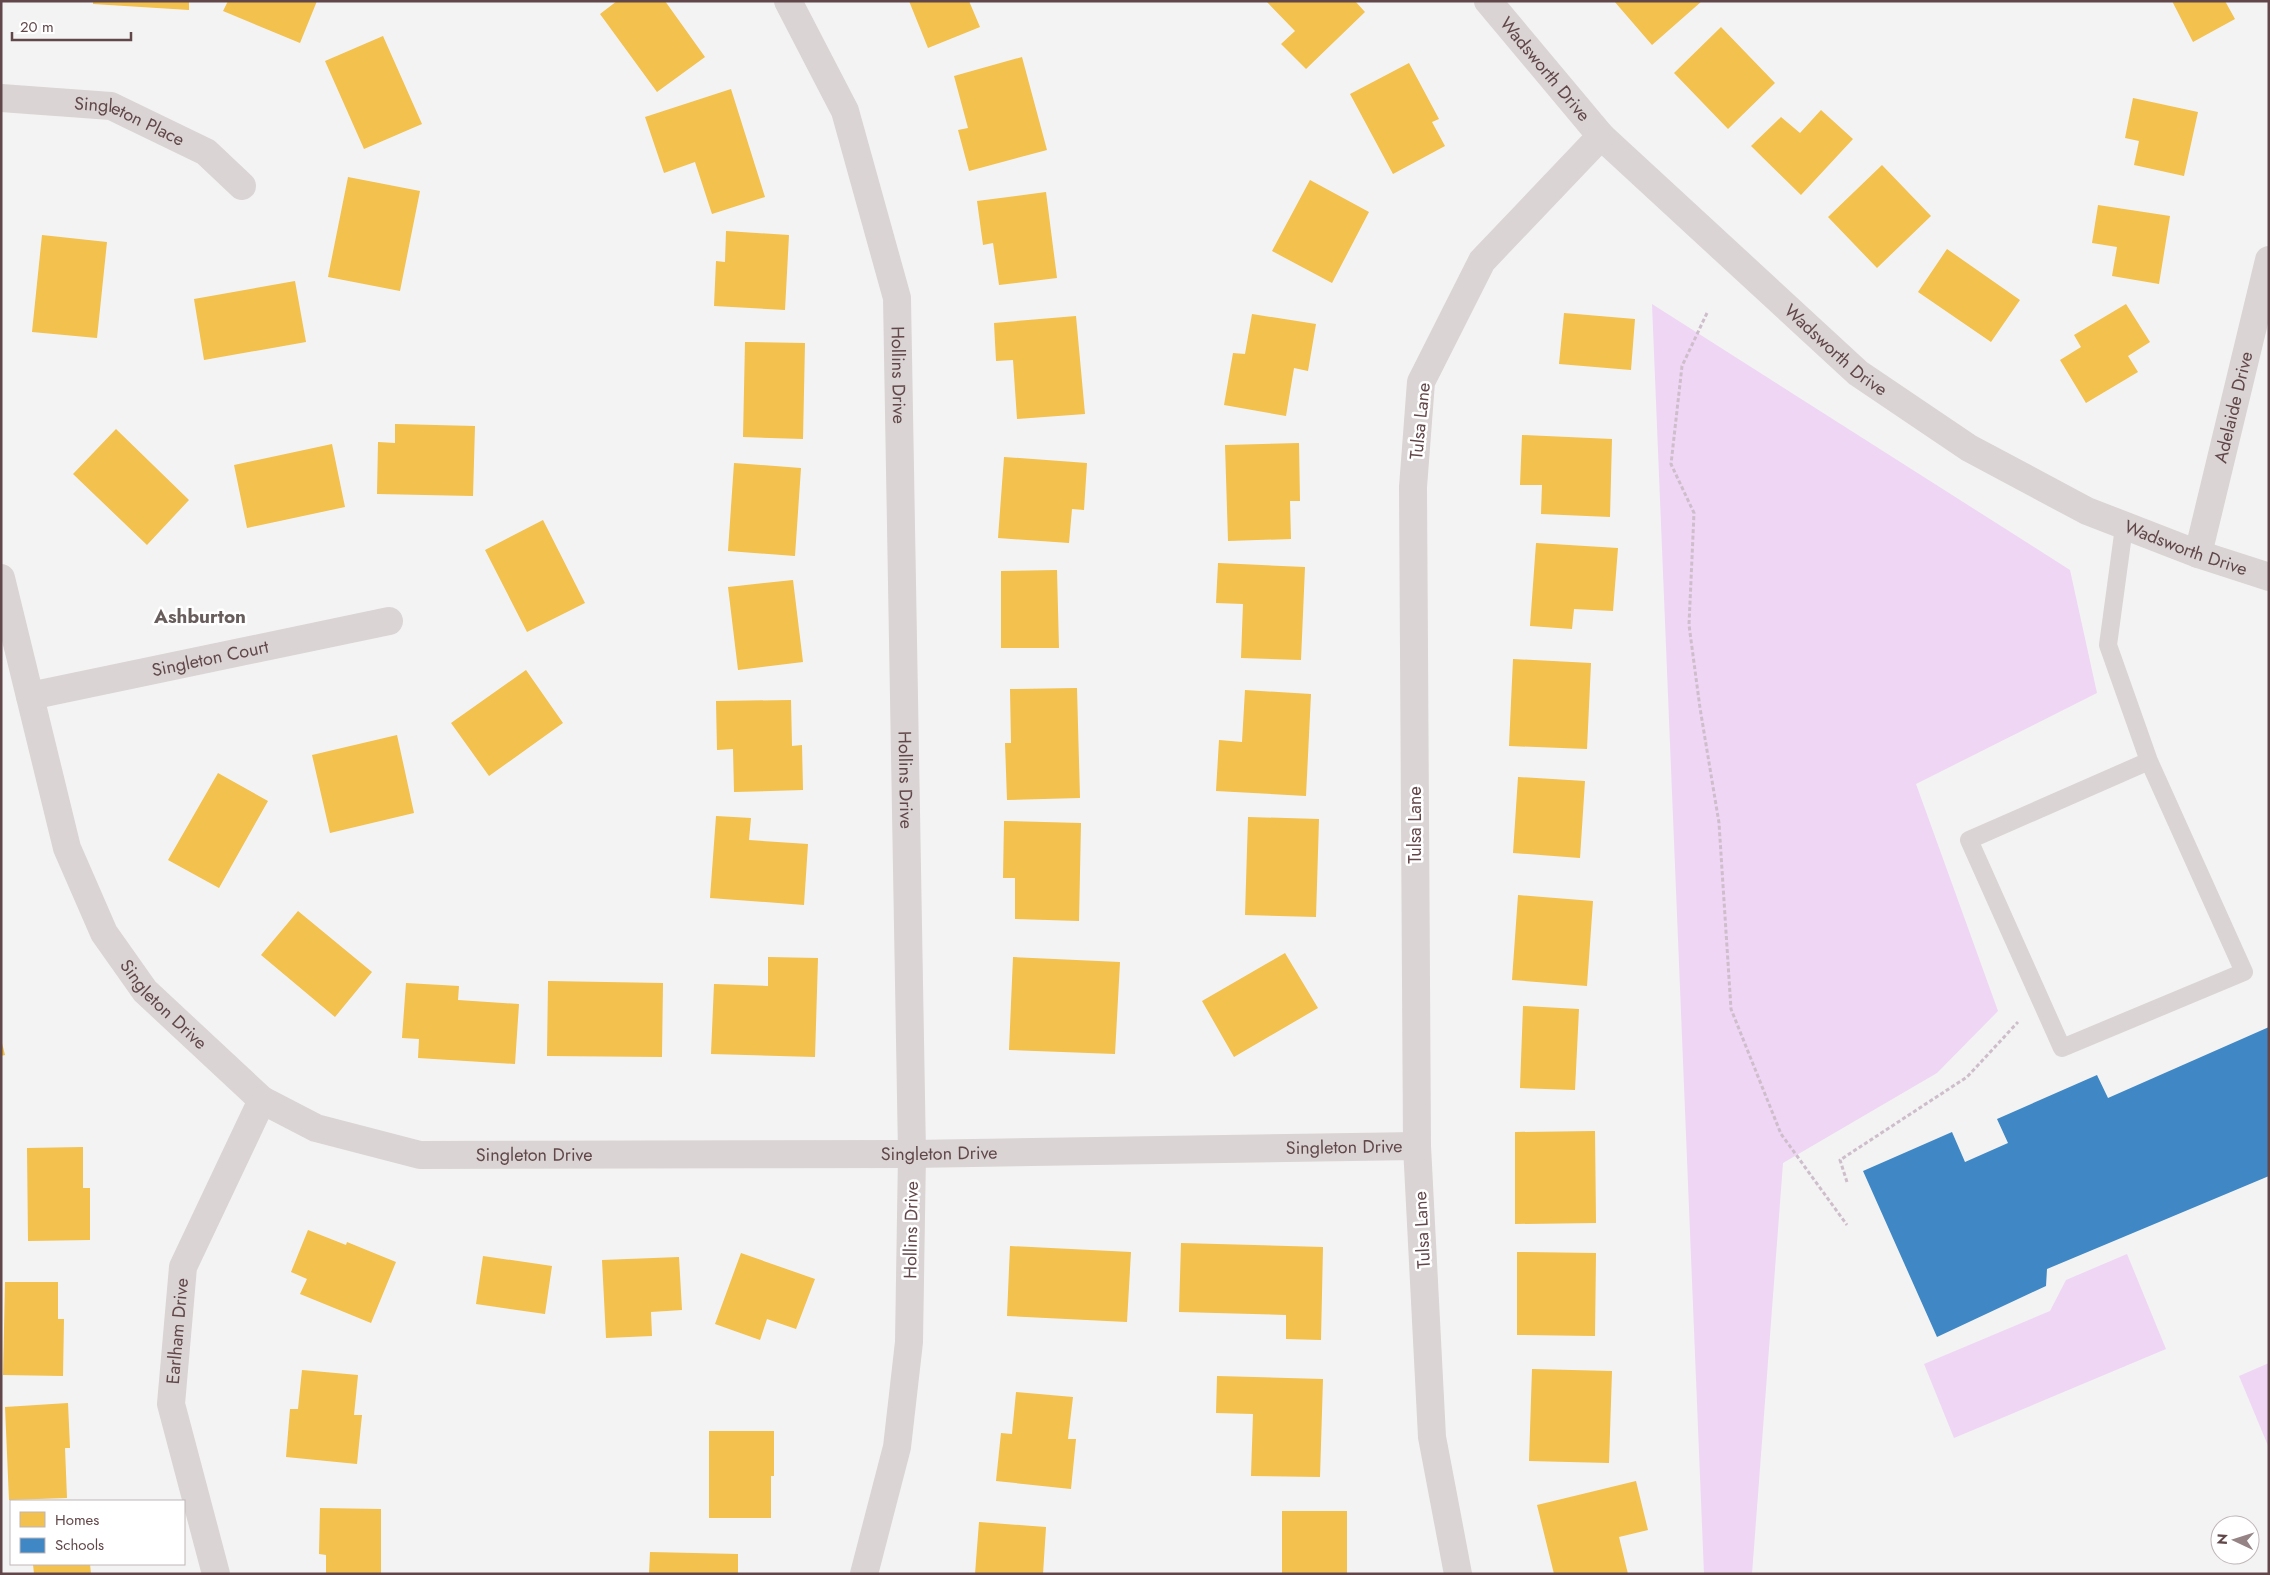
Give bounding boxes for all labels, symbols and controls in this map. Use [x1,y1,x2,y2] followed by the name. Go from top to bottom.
[12,10,131,42] scale bar
[1494,11,1597,127] street label: Wadsworth Drive
[20,16,54,38] text: 20 m
[73,90,189,153] street label: Singleton Place
[1778,298,1893,402] street label: Wadsworth Drive
[884,326,912,424] street label: Hollins Drive
[2207,349,2259,466] street label: Adelaide Drive
[1403,381,1437,461] street label: Tulsa Lane
[2120,514,2251,582] street label: Wadsworth Drive
[153,603,246,630] district label: Ashburton
[149,633,272,683] street label: Singleton Court
[892,731,919,829] street label: Hollins Drive
[1402,786,1428,864] street label: Tulsa Lane
[114,954,213,1056] street label: Singleton Drive
[1285,1133,1403,1161] street label: Singleton Drive
[881,1140,998,1167] street label: Singleton Drive
[476,1142,593,1168] street label: Singleton Drive
[897,1181,925,1279] street label: Hollins Drive
[1407,1191,1437,1269] street label: Tulsa Lane
[160,1277,195,1385] street label: Earlham Drive
[10,1500,185,1565] legend
[55,1509,99,1531] text: Homes
[2210,1515,2260,1565] north arrow
[2212,1533,2232,1545] text: N
[55,1534,104,1556] text: Schools

